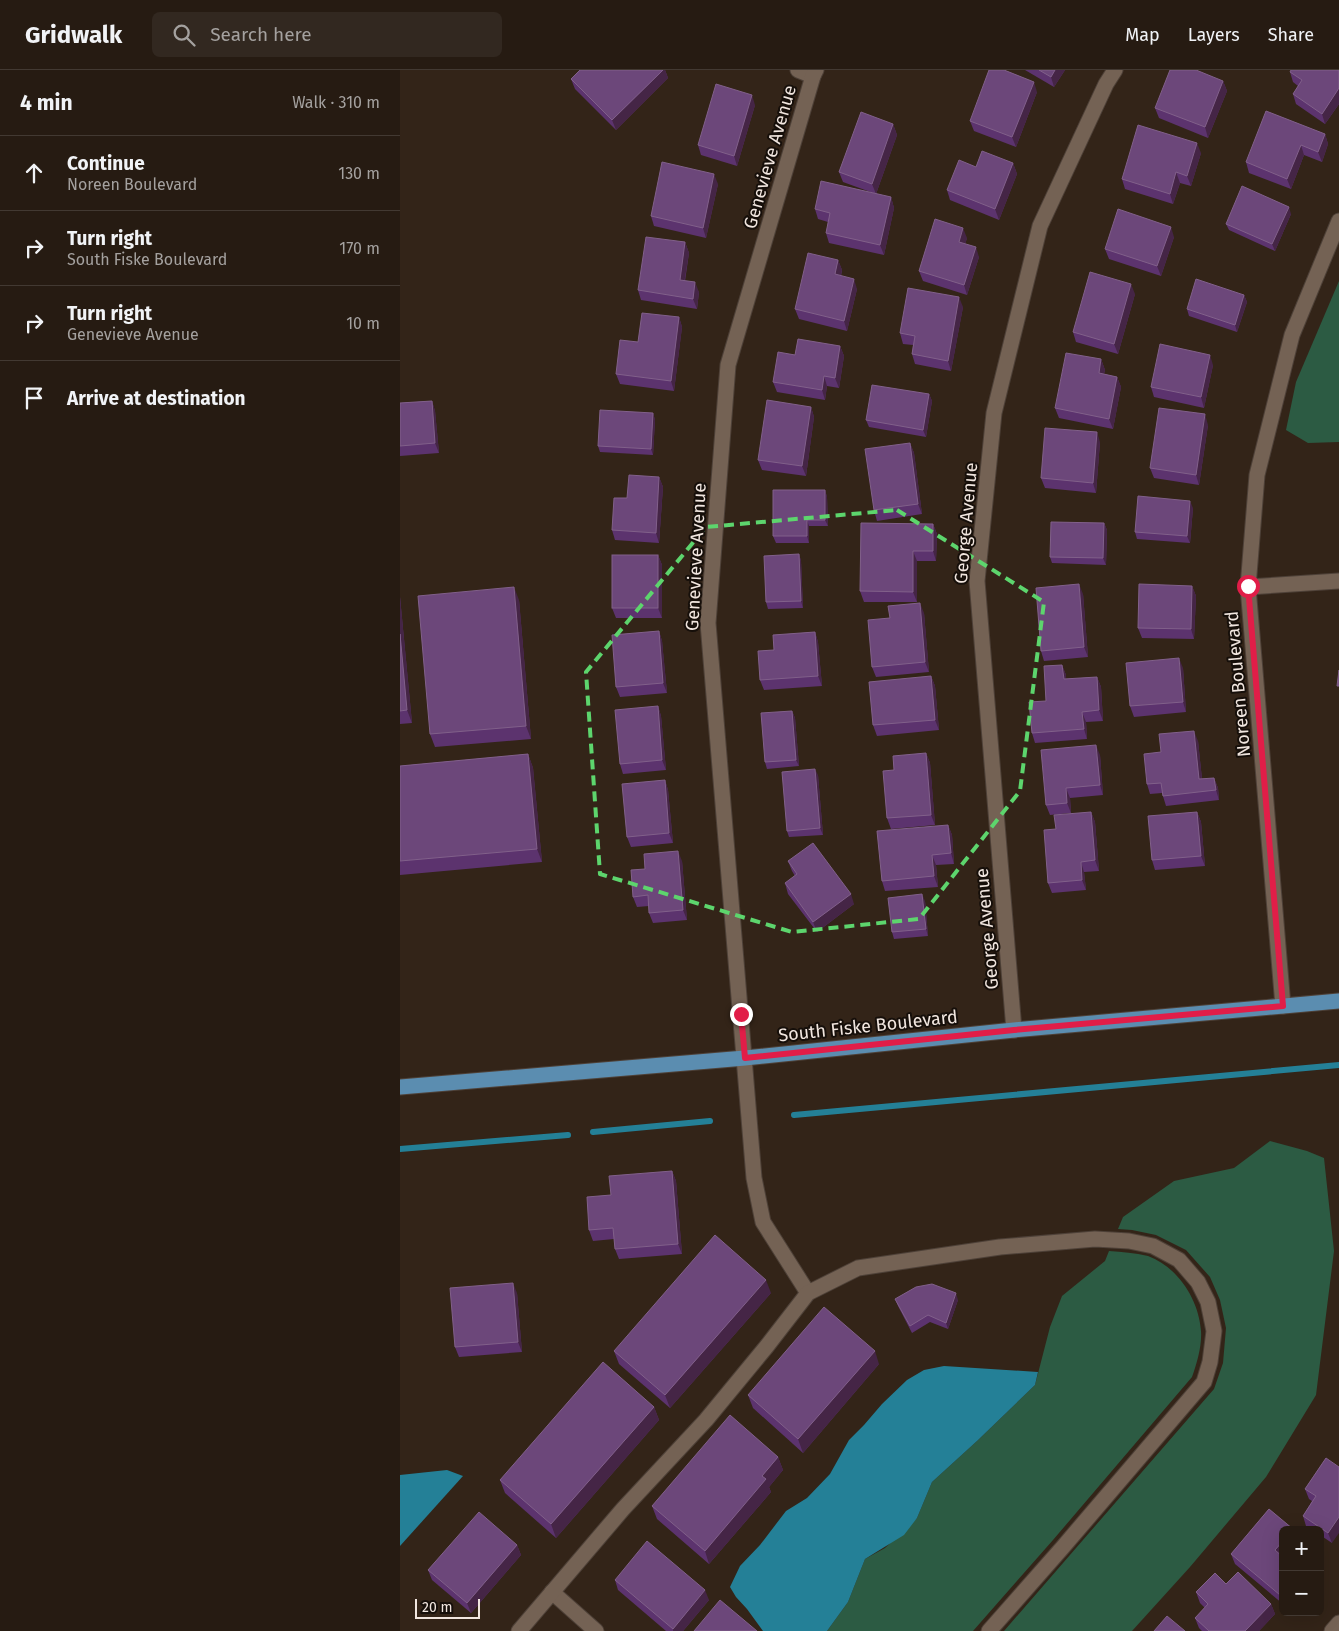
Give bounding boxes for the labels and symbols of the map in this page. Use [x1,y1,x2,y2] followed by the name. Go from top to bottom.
[739,83,801,231] street label: Genevieve Avenue
[950,461,982,585] street label: George Avenue
[681,482,711,632] street label: Genevieve Avenue
[1237,575,1260,598] route start
[1221,610,1255,758] street label: Noreen Boulevard
[971,867,1003,991] street label: George Avenue
[730,1003,753,1026] route end
[777,1006,959,1046] street label: South Fiske Boulevard
[415,1596,480,1619] scale bar

